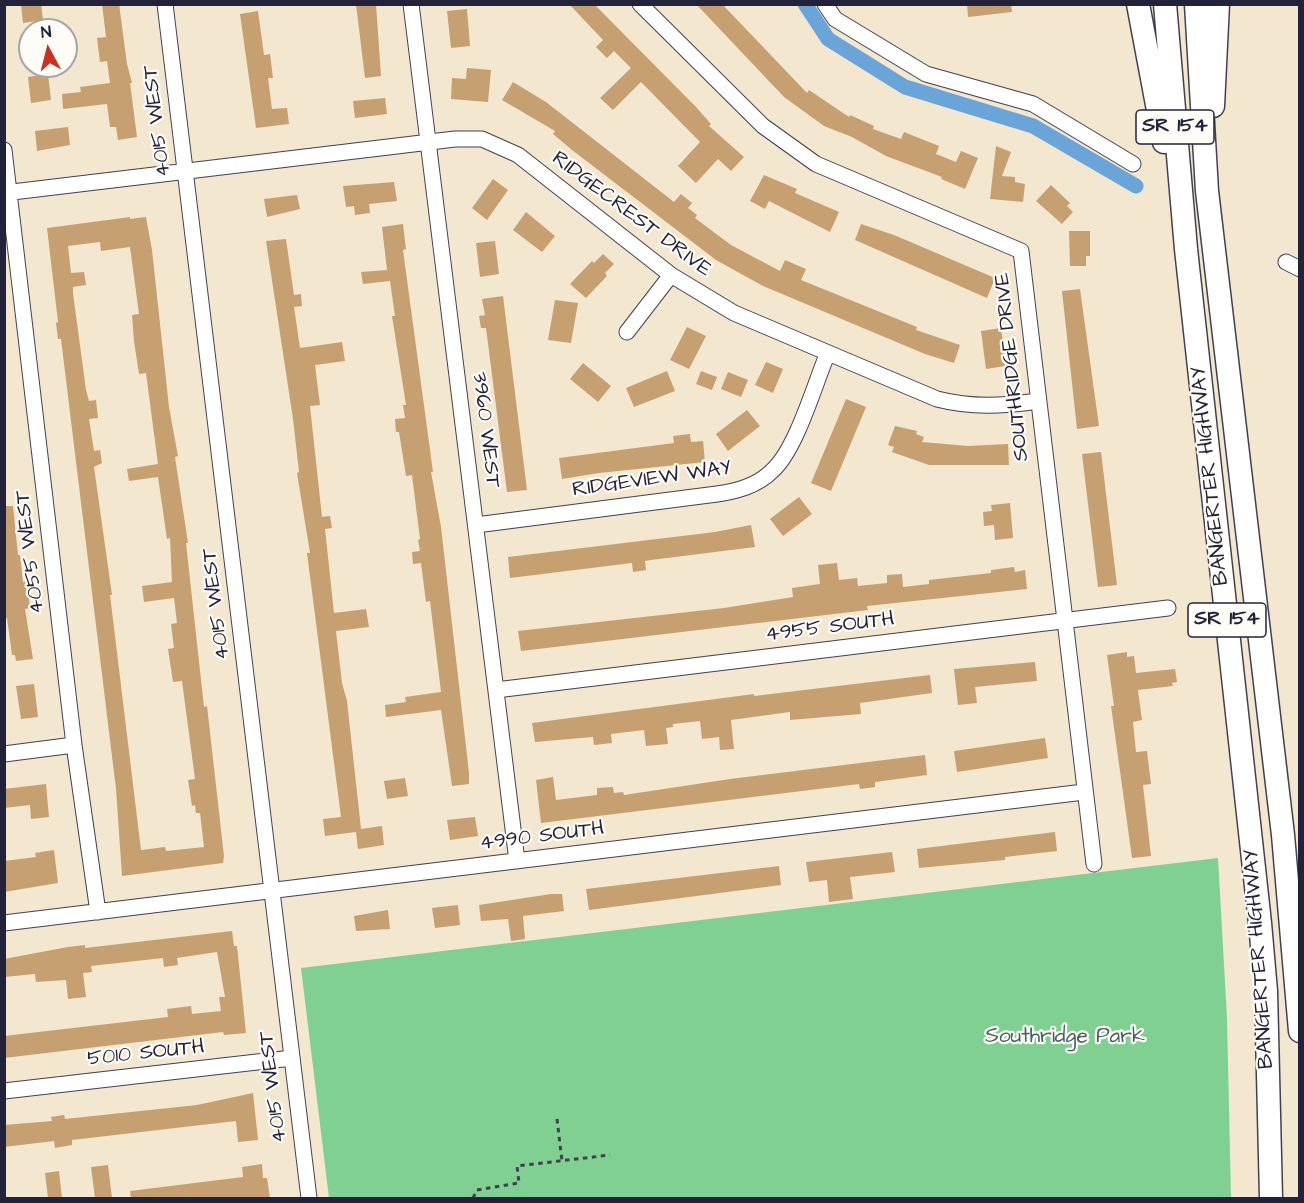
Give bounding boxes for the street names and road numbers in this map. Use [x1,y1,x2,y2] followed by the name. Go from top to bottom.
[139,64,177,178] street label: 4015 WEST
[1136,110,1214,144] road number: SR 154
[546,147,716,283] street label: RIDGECREST DRIVE
[991,271,1035,463] street label: SOUTHRIDGE DRIVE
[1187,365,1235,587] street label: BANGERTER HIGHWAY
[465,371,505,489] street label: 3960 WEST
[571,456,733,504] street label: RIDGEVIEW WAY
[11,489,51,615] street label: 4055 WEST
[198,547,236,661] street label: 4015 WEST
[1188,603,1266,637] road number: SR 154
[764,608,896,648] street label: 4955 SOUTH
[478,817,606,857] street label: 4990 SOUTH
[1240,848,1280,1070] street label: BANGERTER HIGHWAY
[255,1030,293,1144] street label: 4015 WEST
[86,1035,206,1073] street label: 5010 SOUTH

